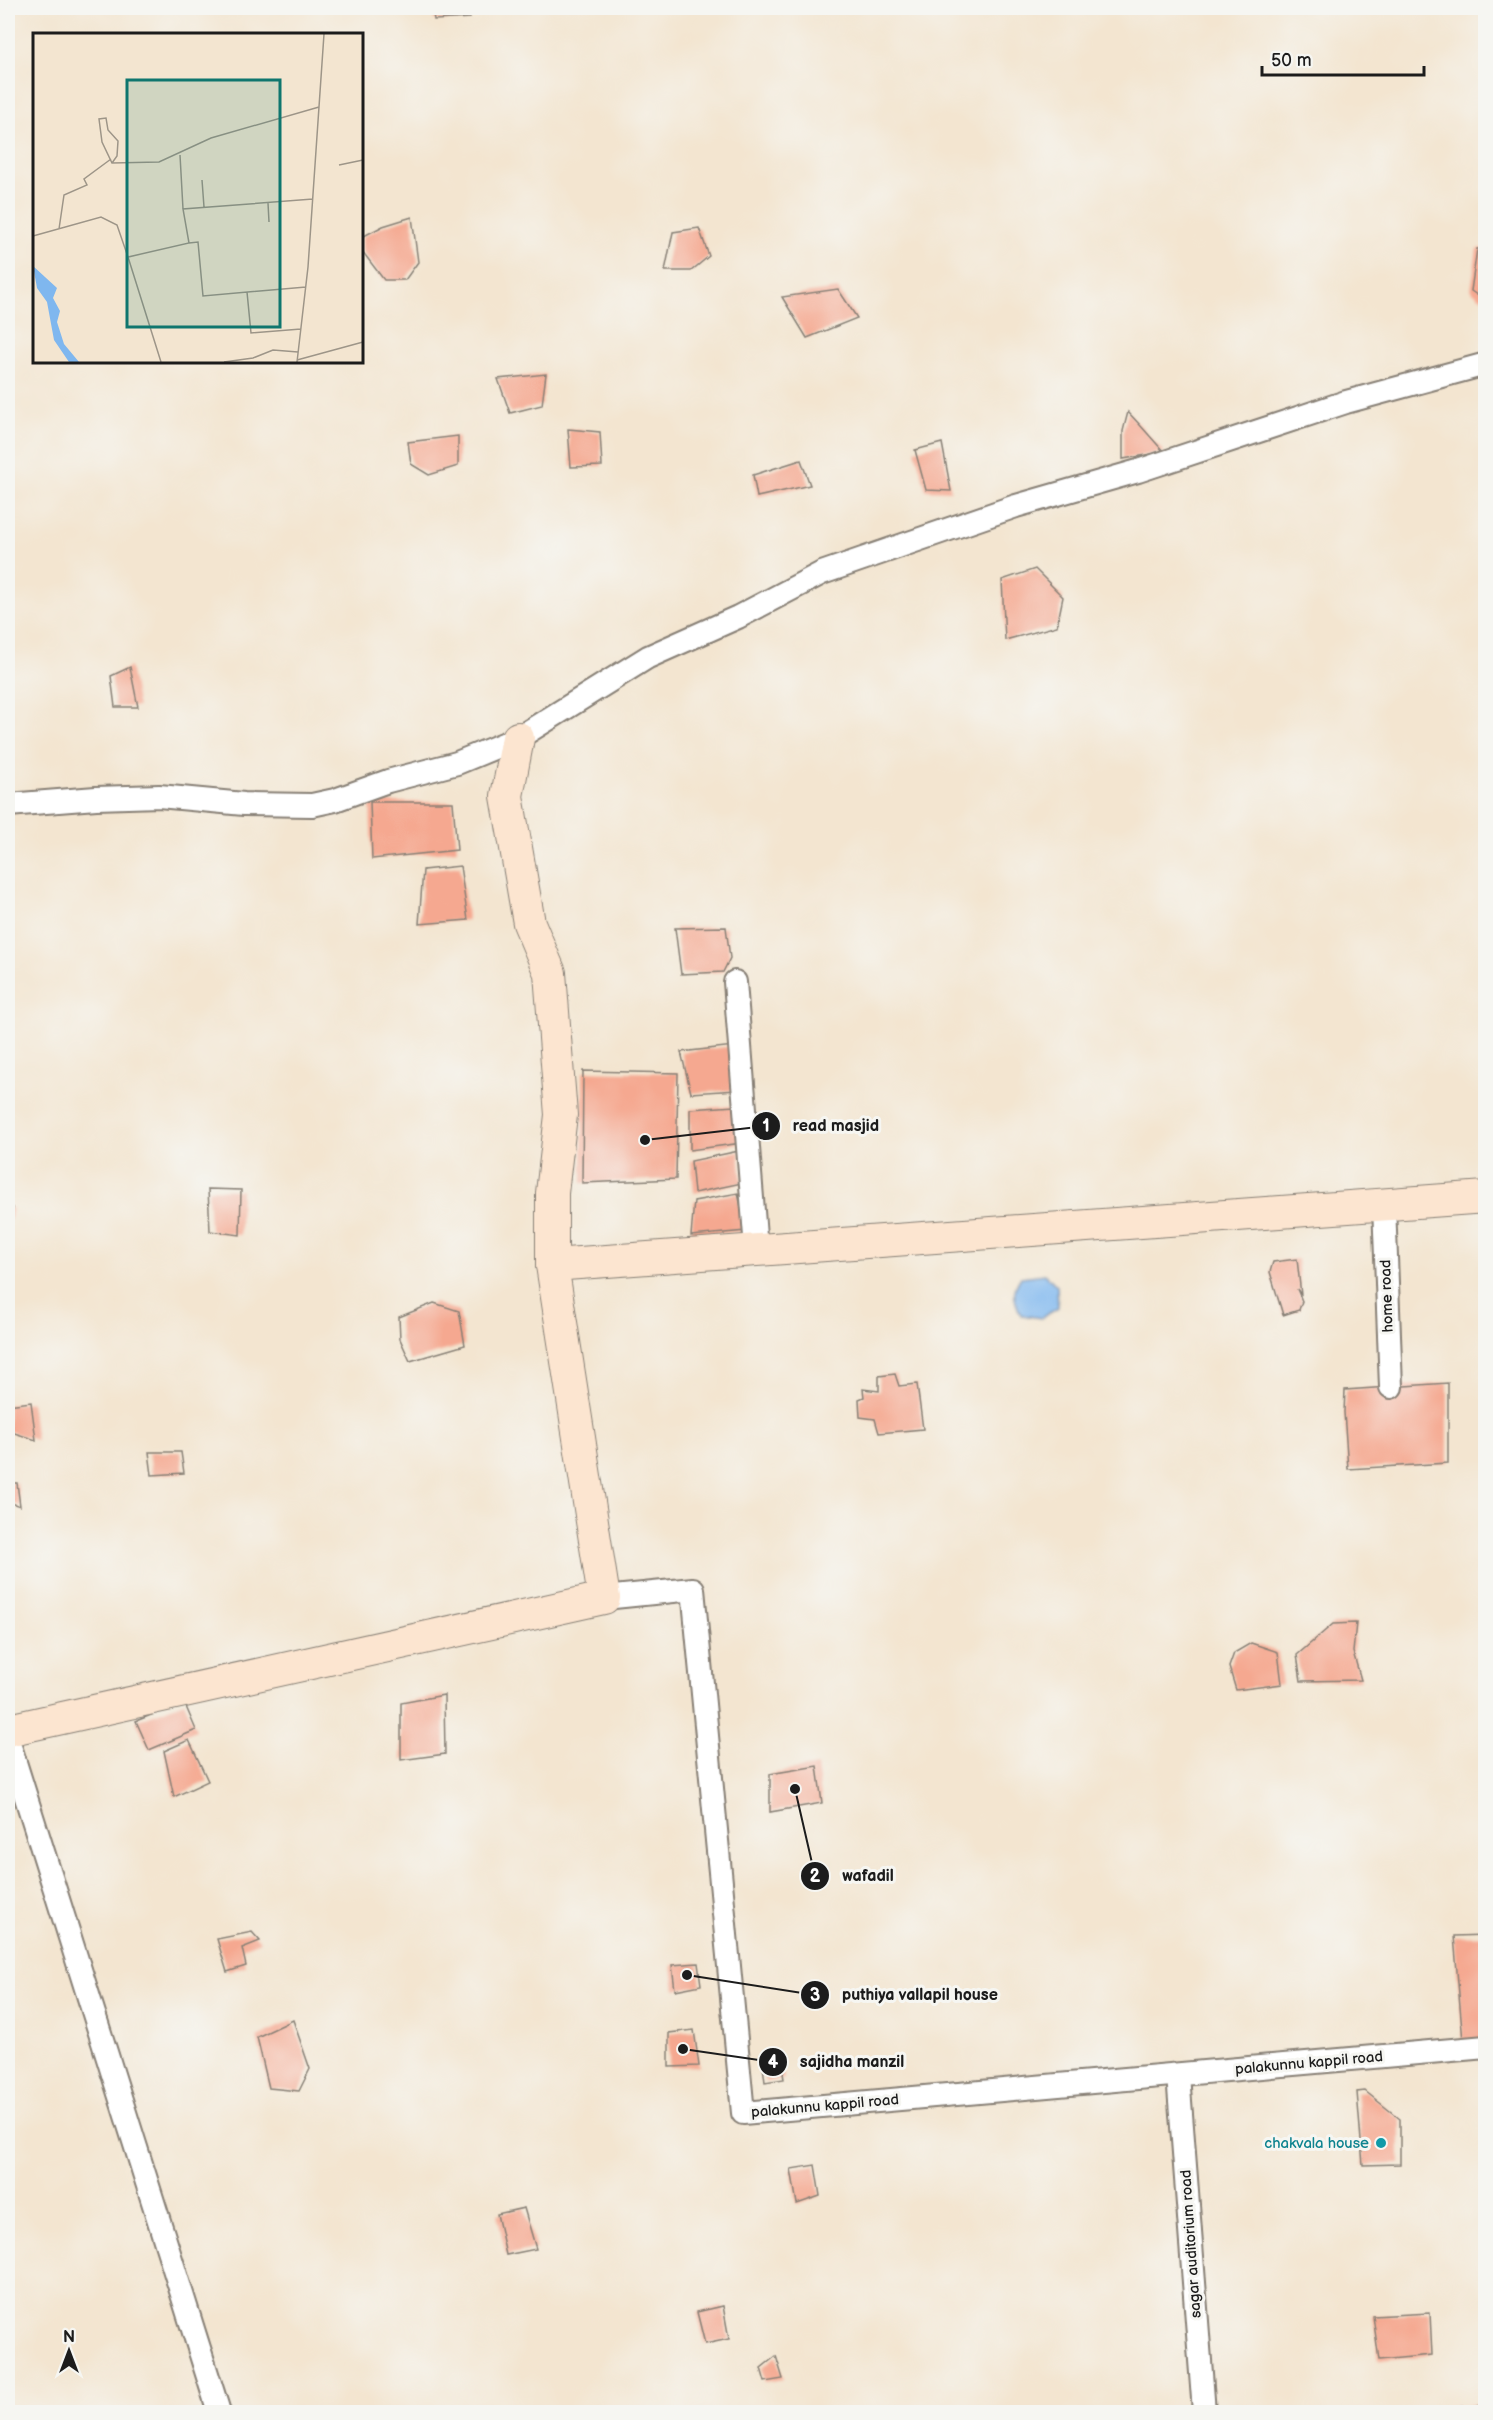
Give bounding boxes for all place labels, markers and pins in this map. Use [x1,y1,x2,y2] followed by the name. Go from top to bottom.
[751,1109,891,1143] callout: read masjid
[800,1859,905,1893] callout: wafadil
[800,1978,1010,2012] callout: puthiya vallapil house
[758,2045,916,2079] callout: sajidha manzil
[1264,2134,1369,2153] place label: chakvala house
[1374,2136,1388,2150] marker: chakvala house

